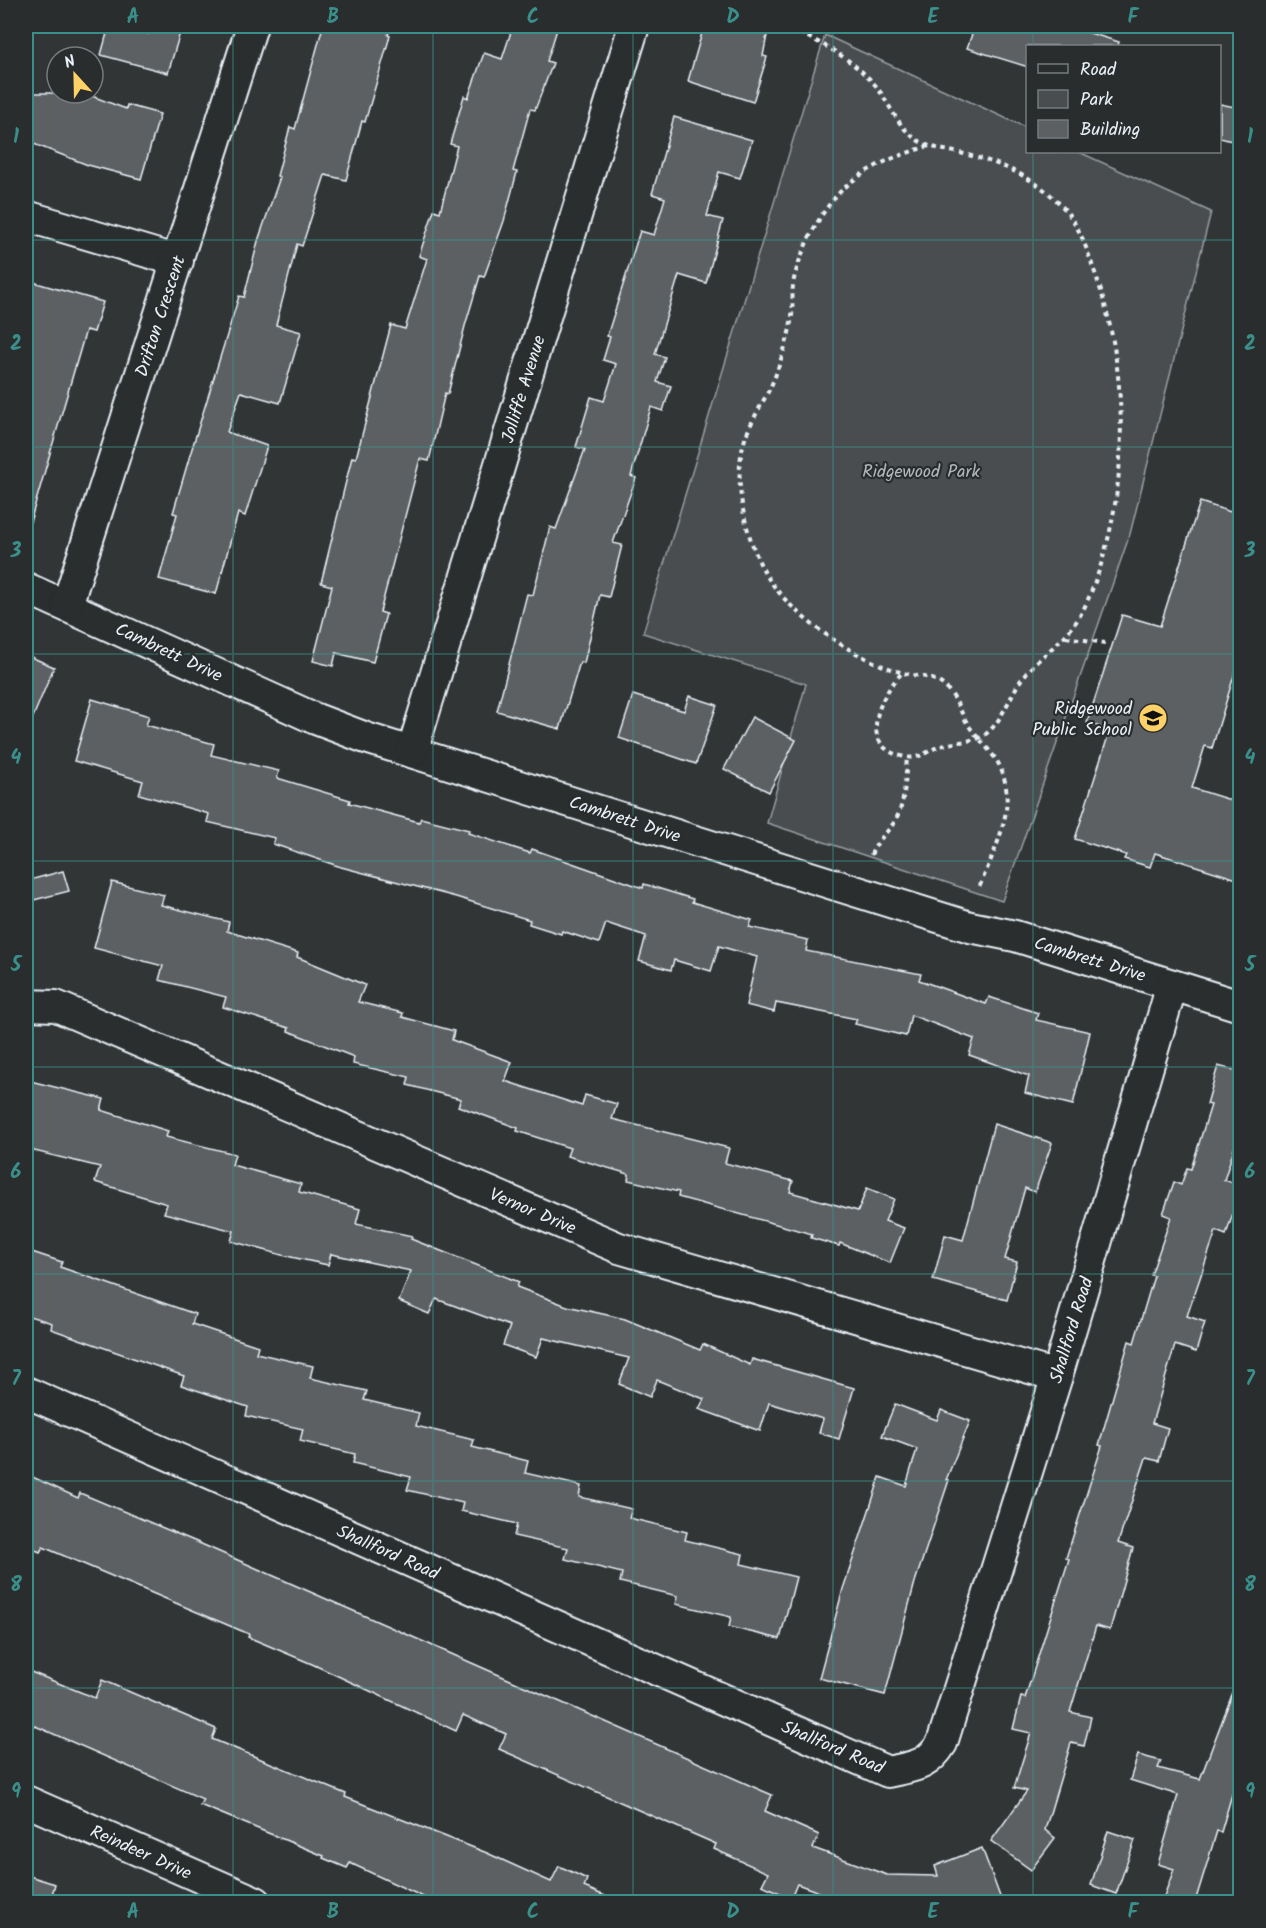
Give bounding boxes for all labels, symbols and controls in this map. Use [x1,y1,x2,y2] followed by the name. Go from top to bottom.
[127,2,139,34] text: A
[327,2,339,34] text: B
[527,2,539,34] text: C
[726,2,740,34] text: D
[927,2,939,34] text: E
[1128,2,1140,34] text: F
[45,45,105,105] north arrow
[1026,45,1221,153] legend
[61,49,79,76] text: N
[1080,56,1117,85] text: Road
[1080,86,1113,115] text: Park
[1080,116,1140,145] text: Building
[13,122,19,154] text: 1
[1247,122,1253,154] text: 1
[128,251,195,381] street label: Drifton Crescent
[10,329,22,361] text: 2
[1244,329,1256,361] text: 2
[494,332,555,447] street label: Jolliffe Avenue
[862,458,980,487] park label: Ridgewood Park
[10,536,22,568] text: 3
[1244,536,1256,568] text: 3
[110,616,227,691] street label: Cambrett Drive
[1032,695,1133,745] place label: Ridgewood Public School
[1137,702,1169,734] school or university icon: Ridgewood Public School
[11,743,22,775] text: 4
[1245,743,1256,775] text: 4
[565,789,684,852] street label: Cambrett Drive
[1030,930,1149,991] street label: Cambrett Drive
[10,950,23,982] text: 5
[1244,950,1257,982] text: 5
[11,1157,22,1189] text: 6
[1245,1157,1256,1189] text: 6
[484,1181,580,1244] street label: Vernor Drive
[1043,1273,1103,1387] street label: Shallford Road
[11,1364,21,1396] text: 7
[1245,1364,1255,1396] text: 7
[331,1518,444,1589] street label: Shallford Road
[10,1570,22,1602] text: 8
[1244,1570,1256,1602] text: 8
[776,1714,889,1784] street label: Shallford Road
[11,1777,21,1809] text: 9
[1245,1777,1255,1809] text: 9
[85,1818,196,1889] street label: Reindeer Drive
[127,1897,139,1928] text: A
[327,1897,339,1928] text: B
[527,1897,539,1928] text: C
[726,1897,740,1928] text: D
[927,1897,939,1928] text: E
[1128,1897,1140,1928] text: F

